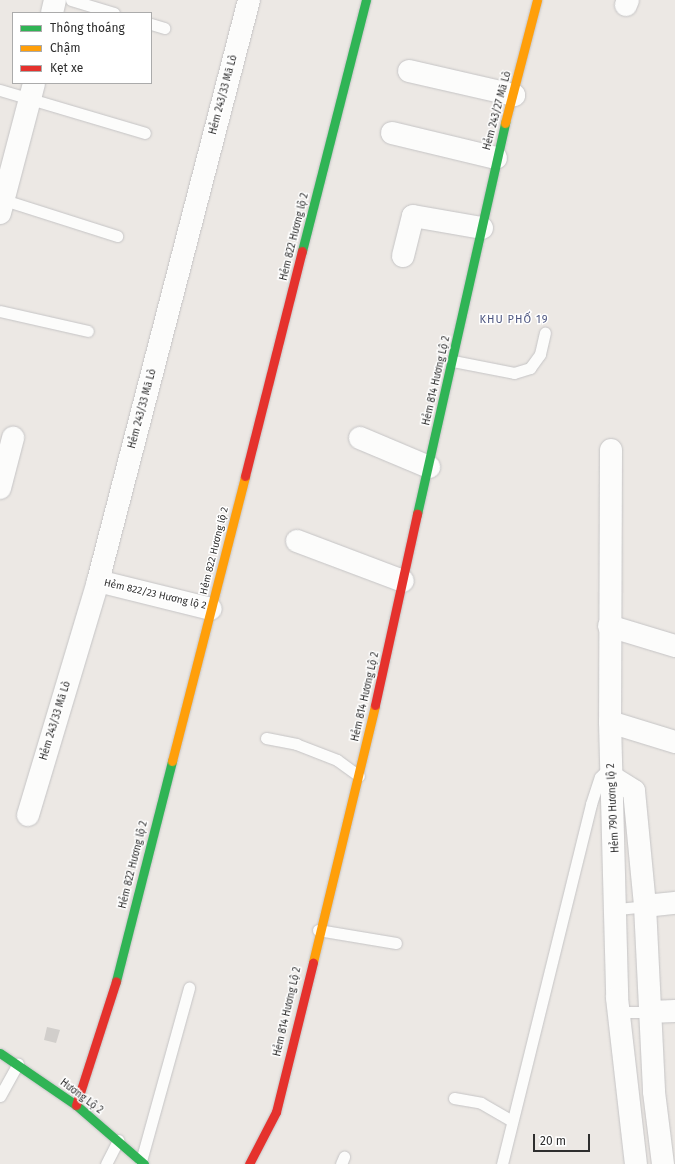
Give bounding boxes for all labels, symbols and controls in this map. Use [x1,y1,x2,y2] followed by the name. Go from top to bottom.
[12,12,152,84] legend
[50,21,125,35] text: Thông thoáng
[50,41,80,55] text: Chậm
[208,54,240,136] street label: Hẻm 243/33 Mã Lò
[50,61,83,75] text: Kẹt xe
[482,70,514,152] street label: Hẻm 243/27 Mã Lò
[278,192,312,282] street label: Hẻm 822 Hương lộ 2
[479,313,549,327] district label: KHU PHỐ 19
[421,335,453,427] street label: Hẻm 814 Hương Lộ 2
[127,368,159,450] street label: Hẻm 243/33 Mã Lò
[198,506,232,596] street label: Hẻm 822 Hương lộ 2
[103,577,207,613] street label: Hẻm 822/23 Hương lộ 2
[350,651,382,743] street label: Hẻm 814 Hương Lộ 2
[38,680,74,762] street label: Hẻm 243/33 Mã Lò
[606,763,622,853] street label: Hẻm 790 Hương lộ 2
[117,820,151,910] street label: Hẻm 822 Hương lộ 2
[272,966,304,1058] street label: Hẻm 814 Hương Lộ 2
[57,1077,105,1117] street label: Hương Lộ 2
[535,1126,592,1152] scale bar
[540,1134,566,1148] text: 20 m

